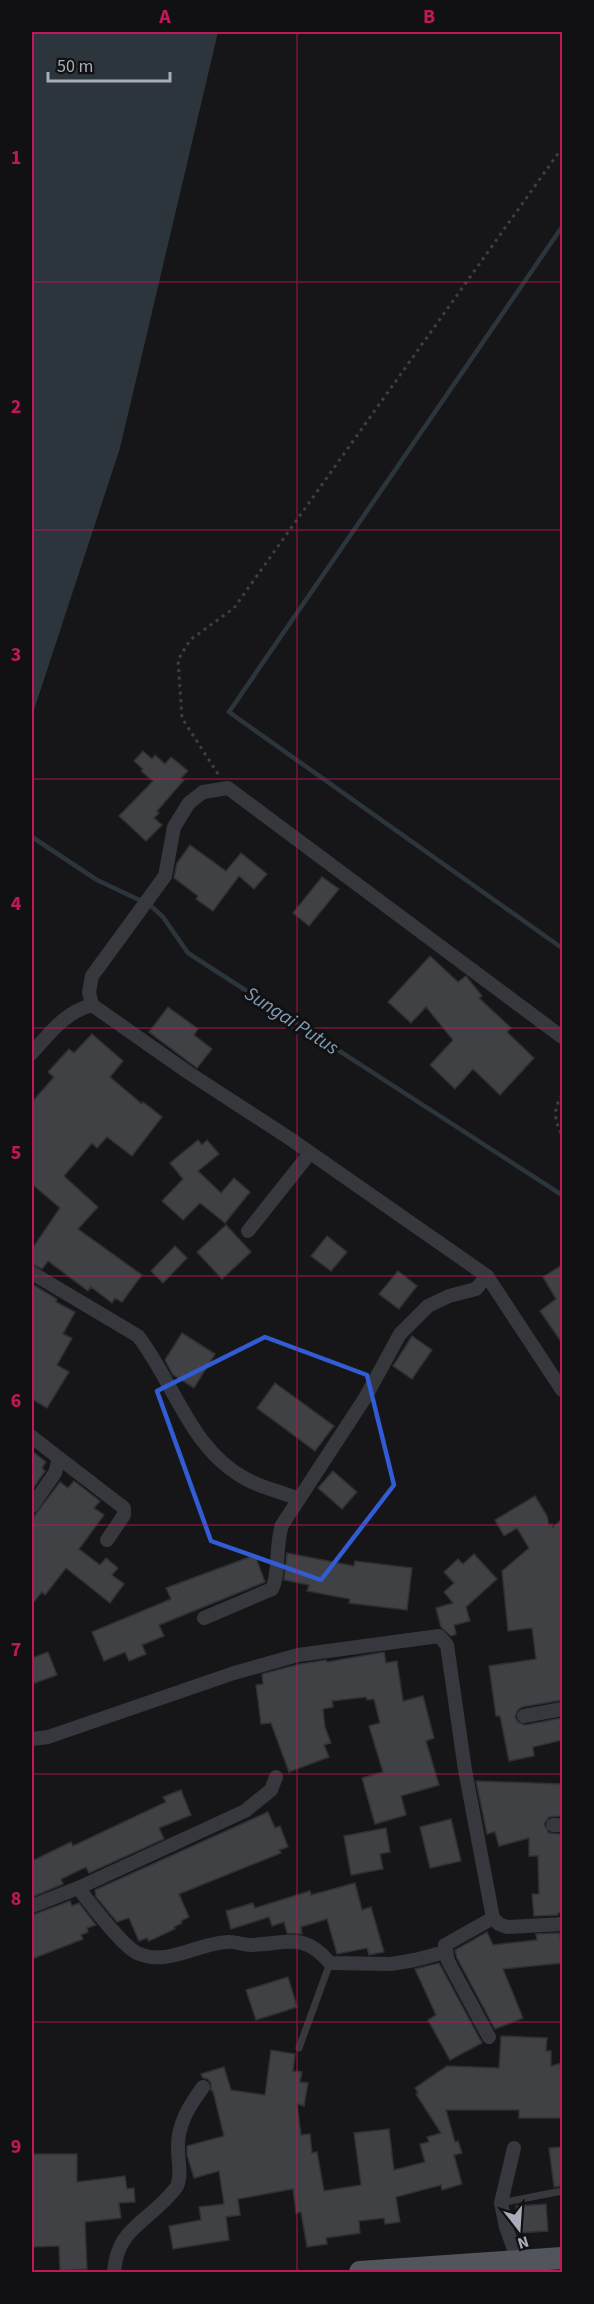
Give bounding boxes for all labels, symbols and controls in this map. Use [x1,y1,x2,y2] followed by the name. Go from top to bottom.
[158,3,171,31] text: A
[423,3,435,31] text: B
[48,45,170,83] scale bar
[57,54,93,79] text: 50 m
[11,144,21,172] text: 1
[11,393,21,421] text: 2
[11,641,21,669] text: 3
[11,890,22,918] text: 4
[239,980,344,1062] water label: Sungai Putus
[11,1139,21,1167] text: 5
[11,1387,21,1415] text: 6
[11,1636,21,1664] text: 7
[11,1885,21,1913] text: 8
[11,2133,21,2161] text: 9
[489,2199,549,2259] north arrow
[515,2230,531,2254] text: N

